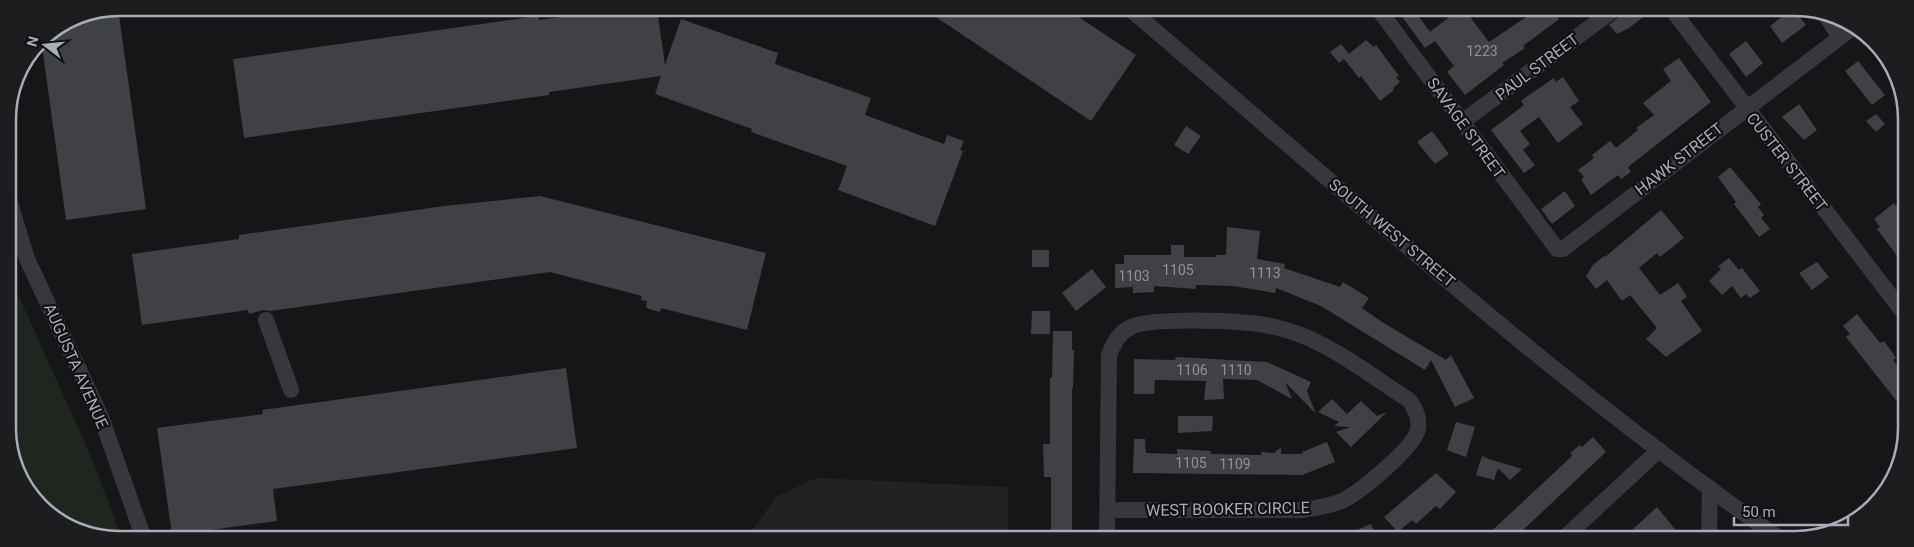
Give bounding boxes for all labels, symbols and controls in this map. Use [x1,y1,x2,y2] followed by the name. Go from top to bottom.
[20,20,70,70] north arrow
[1492,29,1583,104] street label: PAUL STREET
[23,34,42,48] text: N
[1466,43,1498,59] house number: 1223
[1423,74,1509,182] street label: SAVAGE STREET
[1743,109,1832,215] street label: CUSTER STREET
[1631,118,1727,199] street label: HAWK STREET
[1325,175,1459,292] street label: SOUTH WEST STREET
[1162,262,1194,278] house number: 1105
[1249,265,1281,281] house number: 1113
[1118,268,1150,284] house number: 1103
[40,301,112,431] street label: AUGUSTA AVENUE
[1176,362,1208,378] house number: 1106
[1220,362,1252,378] house number: 1110
[1175,455,1207,471] house number: 1105
[1219,456,1251,472] house number: 1109
[1734,494,1848,526] scale bar
[1146,498,1310,520] street label: WEST BOOKER CIRCLE
[1742,503,1776,521] text: 50 m

